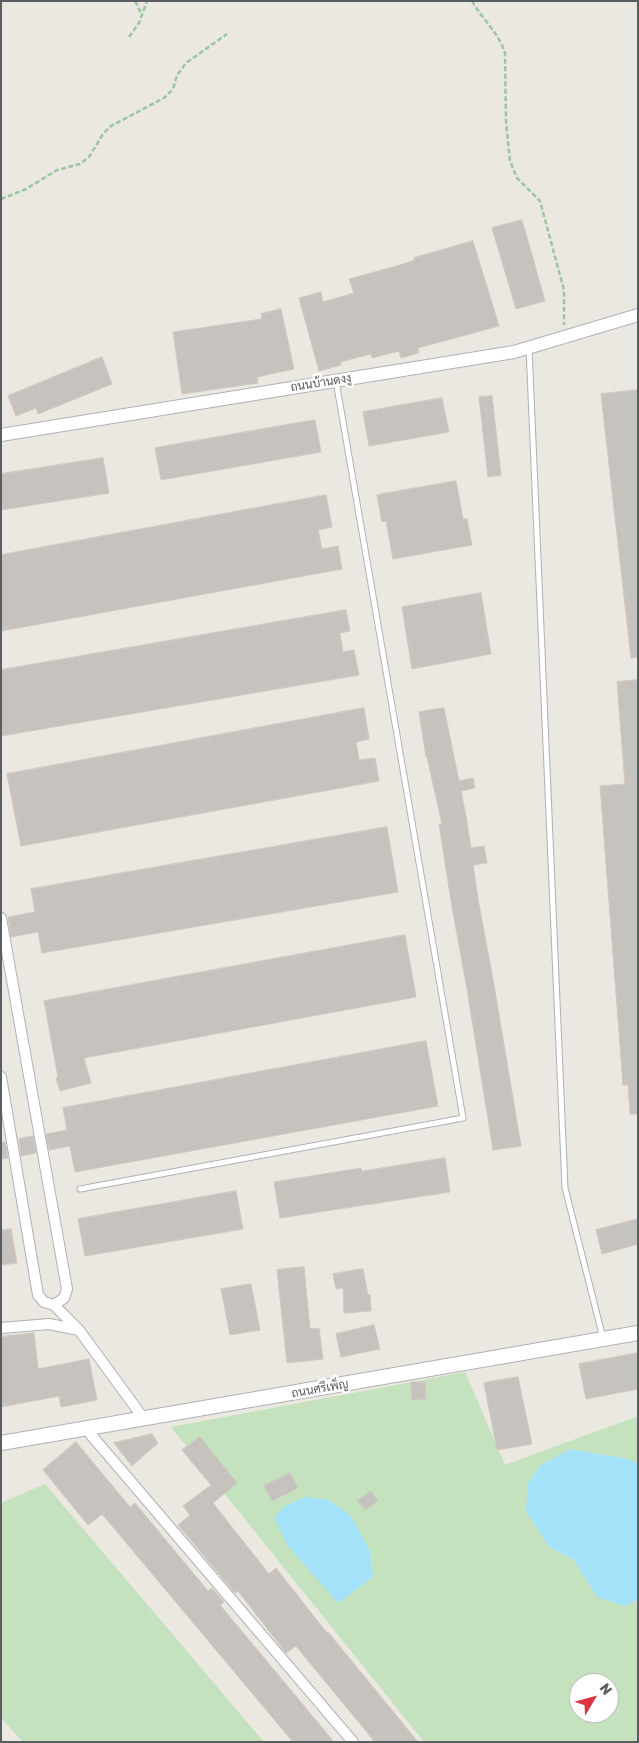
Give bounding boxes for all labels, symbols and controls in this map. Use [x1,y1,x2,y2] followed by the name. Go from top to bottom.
[290,371,352,395] street label: ถนนบ้านดงงู
[290,1377,350,1401] street label: ถนนศรีเพ็ญ
[569,1673,619,1723] north arrow
[596,1680,615,1698] text: N

